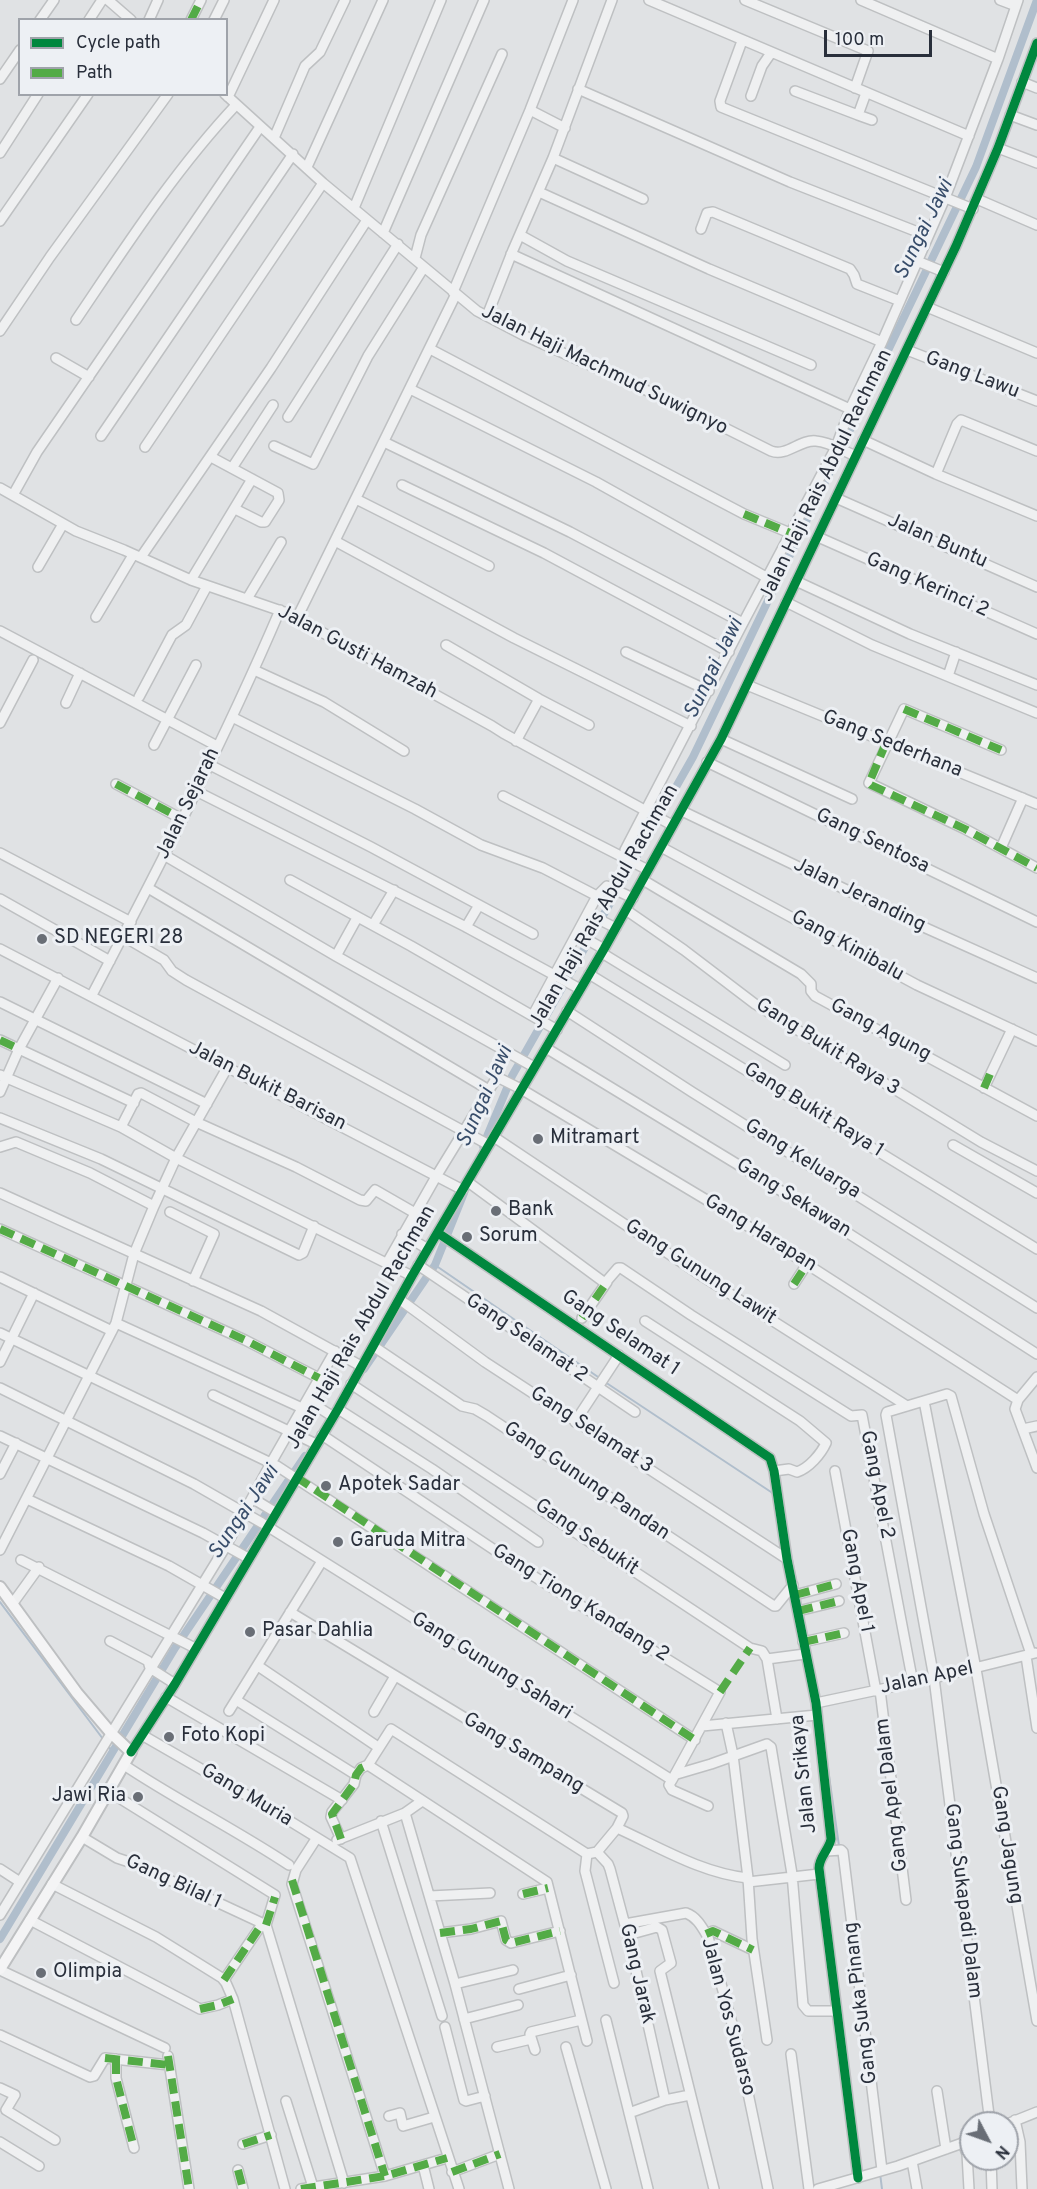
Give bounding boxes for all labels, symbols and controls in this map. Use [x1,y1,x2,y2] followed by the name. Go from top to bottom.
[18,18,228,96] legend
[827,18,935,56] scale bar
[835,29,884,52] text: 100 m
[76,32,161,55] text: Cycle path
[76,62,113,85] text: Path
[890,176,960,284] water label: Sungai Jawi
[477,301,731,441] street label: Jalan Haji Machmud Suwignyo
[755,346,899,606] street label: Jalan Haji Rais Abdul Rachman
[921,347,1023,405] street label: Gang Lawu
[883,509,991,575] street label: Jalan Buntu
[862,548,992,624] street label: Gang Kerinci 2
[273,601,441,705] street label: Jalan Gusti Hamzah
[680,615,750,723] water label: Sungai Jawi
[819,706,965,784] street label: Gang Sederhana
[152,744,226,864] street label: Jalan Sejarah
[525,781,685,1033] street label: Jalan Haji Rais Abdul Rachman
[811,804,933,880] street label: Gang Sentosa
[789,854,929,938] street label: Jalan Jeranding
[786,906,908,988] street label: Gang Kinibalu
[54,927,184,951] place label: SD NEGERI 28
[35,932,49,946] marker: SD NEGERI 28
[750,994,904,1102] street label: Gang Bukit Raya 3
[825,994,935,1068] street label: Gang Agung
[184,1037,350,1137] street label: Jalan Bukit Barisan
[452,1042,520,1152] water label: Sungai Jawi
[738,1058,888,1164] street label: Gang Bukit Raya 1
[740,1115,864,1205] street label: Gang Keluarga
[550,1127,640,1151] place label: Mitramart
[531,1132,545,1146] marker: Mitramart
[731,1154,855,1244] street label: Gang Sekawan
[699,1190,821,1278] street label: Gang Harapan
[508,1199,554,1223] place label: Bank
[282,1202,442,1454] street label: Jalan Haji Rais Abdul Rachman
[489,1204,503,1218] marker: Bank
[620,1215,780,1331] street label: Gang Gunung Lawit
[479,1225,538,1249] place label: Sorum
[460,1230,474,1244] marker: Sorum
[556,1286,684,1382] street label: Gang Selamat 1
[460,1289,592,1389] street label: Gang Selamat 2
[525,1382,657,1480] street label: Gang Selamat 3
[498,1417,674,1547] street label: Gang Gunung Pandan
[854,1429,898,1541] street label: Gang Apel 2
[204,1461,286,1565] water label: Sungai Jawi
[338,1474,460,1498] place label: Apotek Sadar
[319,1479,333,1493] marker: Apotek Sadar
[529,1494,643,1582] street label: Gang Sebukit
[834,1527,878,1635] street label: Gang Apel 1
[350,1530,466,1554] place label: Garuda Mitra
[331,1535,345,1549] marker: Garuda Mitra
[487,1540,673,1668] street label: Gang Tiong Kandang 2
[406,1608,576,1726] street label: Gang Gunung Sahari
[262,1620,373,1644] place label: Pasar Dahlia
[243,1625,257,1639] marker: Pasar Dahlia
[878,1657,976,1701] street label: Jalan Apel
[458,1708,588,1800] street label: Gang Sampang
[787,1713,823,1835] street label: Jalan Srikaya
[872,1717,914,1873] street label: Gang Apel Dalam
[181,1725,265,1749] place label: Foto Kopi
[162,1730,176,1744] marker: Foto Kopi
[196,1759,296,1833] street label: Gang Muria
[985,1784,1027,1906] street label: Gang Jagung
[52,1785,126,1809] place label: Jawi Ria
[131,1790,145,1804] marker: Jawi Ria
[938,1802,986,2000] street label: Gang Sukapadi Dalam
[121,1850,225,1916] street label: Gang Bilal 1
[613,1921,659,2027] street label: Gang Jarak
[840,1921,884,2085] street label: Gang Suka Pinang
[694,1935,760,2099] street label: Jalan Yos Sudarso
[53,1961,122,1985] place label: Olimpia
[34,1966,48,1980] marker: Olimpia
[959,2111,1019,2171] north arrow
[990,2141,1012,2162] text: N

